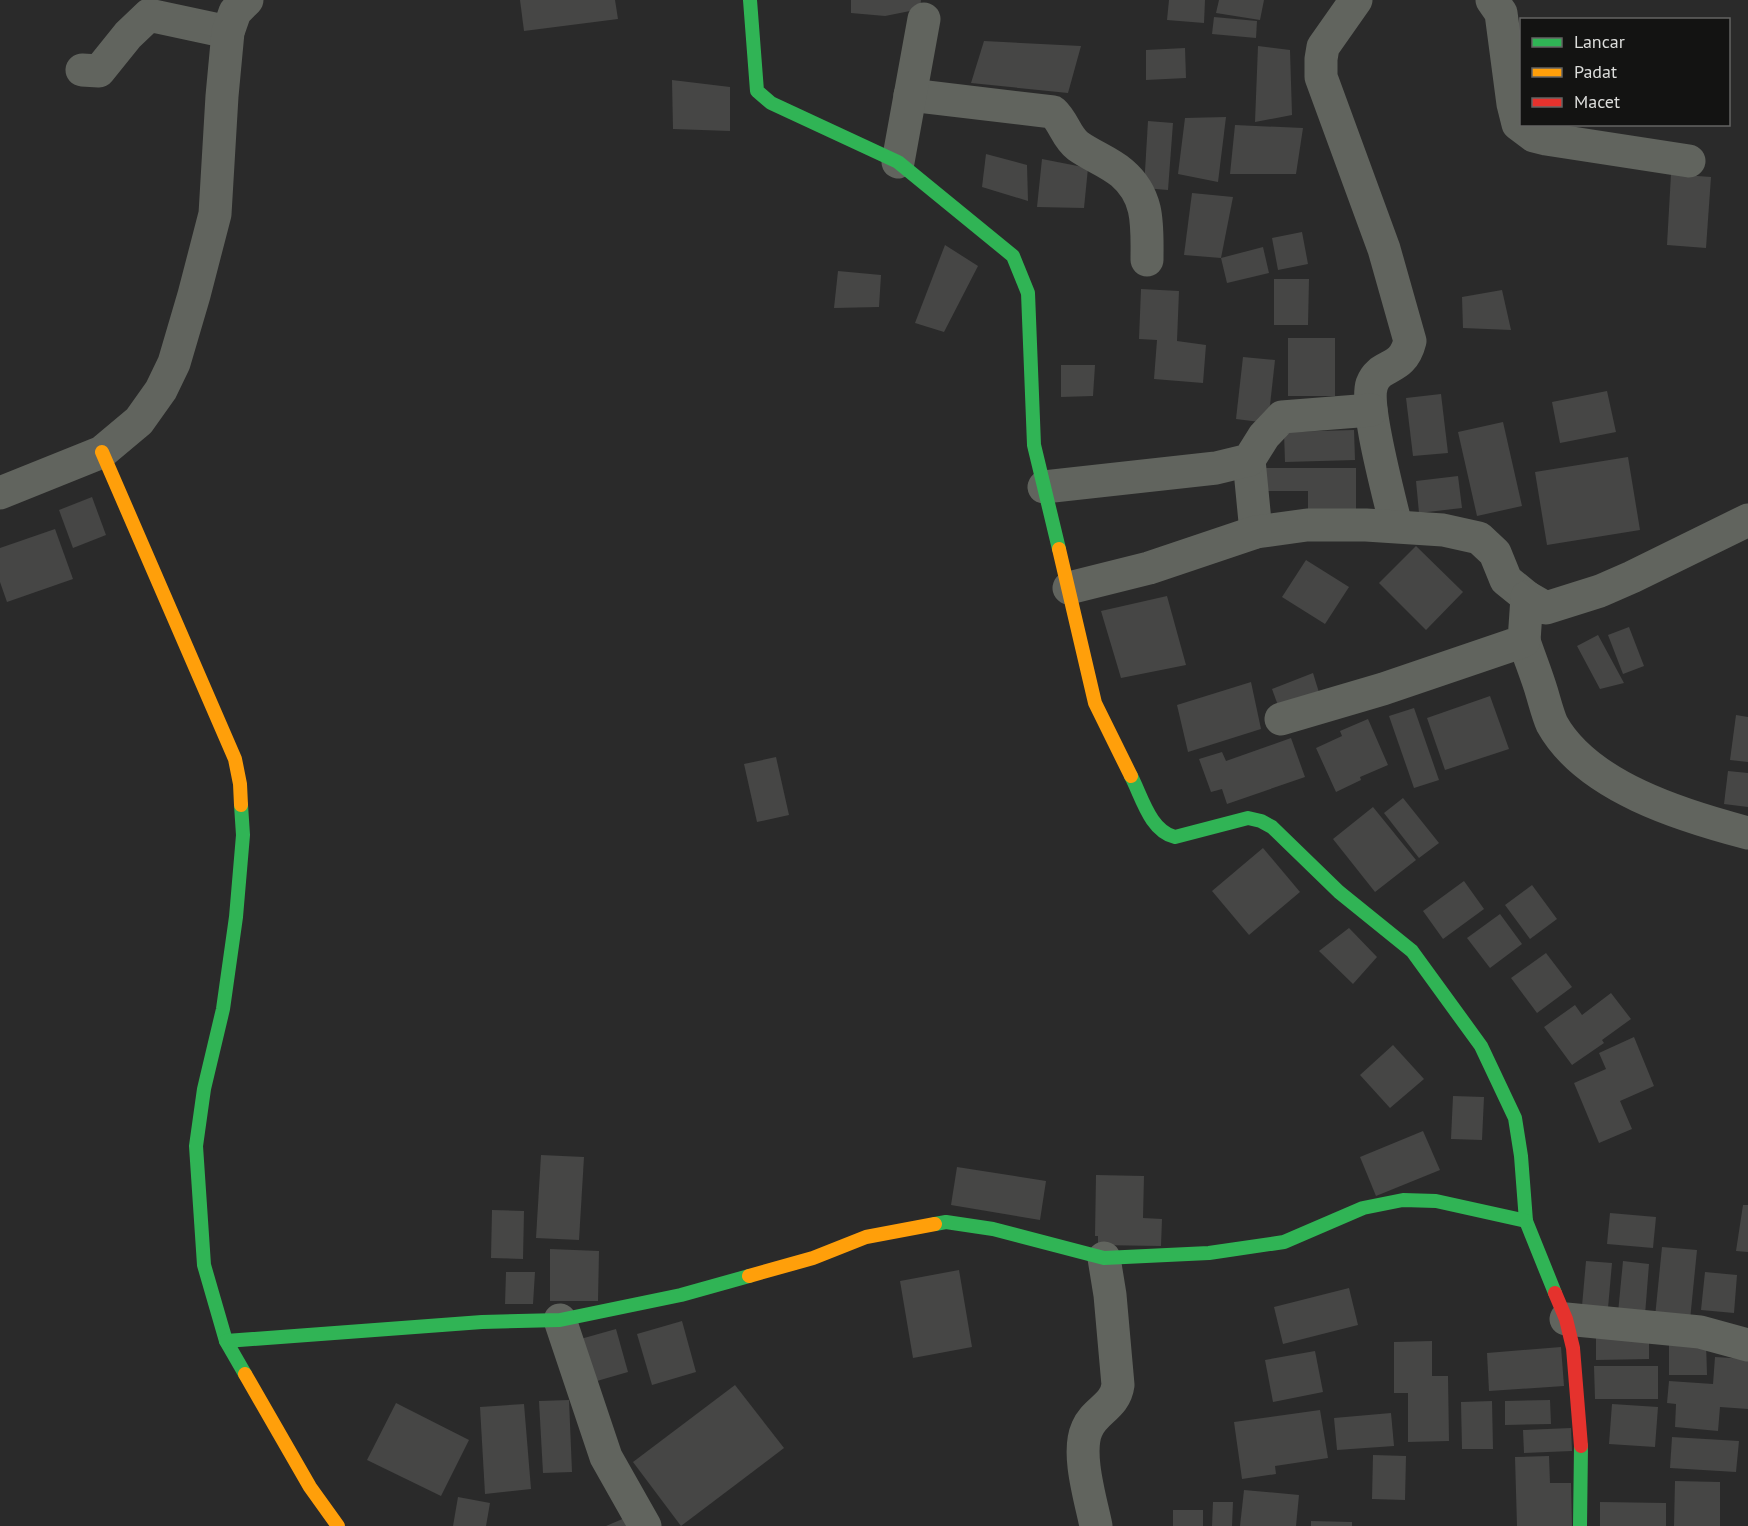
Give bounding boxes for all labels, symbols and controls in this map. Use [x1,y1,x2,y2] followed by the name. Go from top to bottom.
[1520,18,1730,126] legend
[1574,30,1625,53] text: Lancar
[1574,60,1617,83] text: Padat
[1574,90,1620,113] text: Macet

